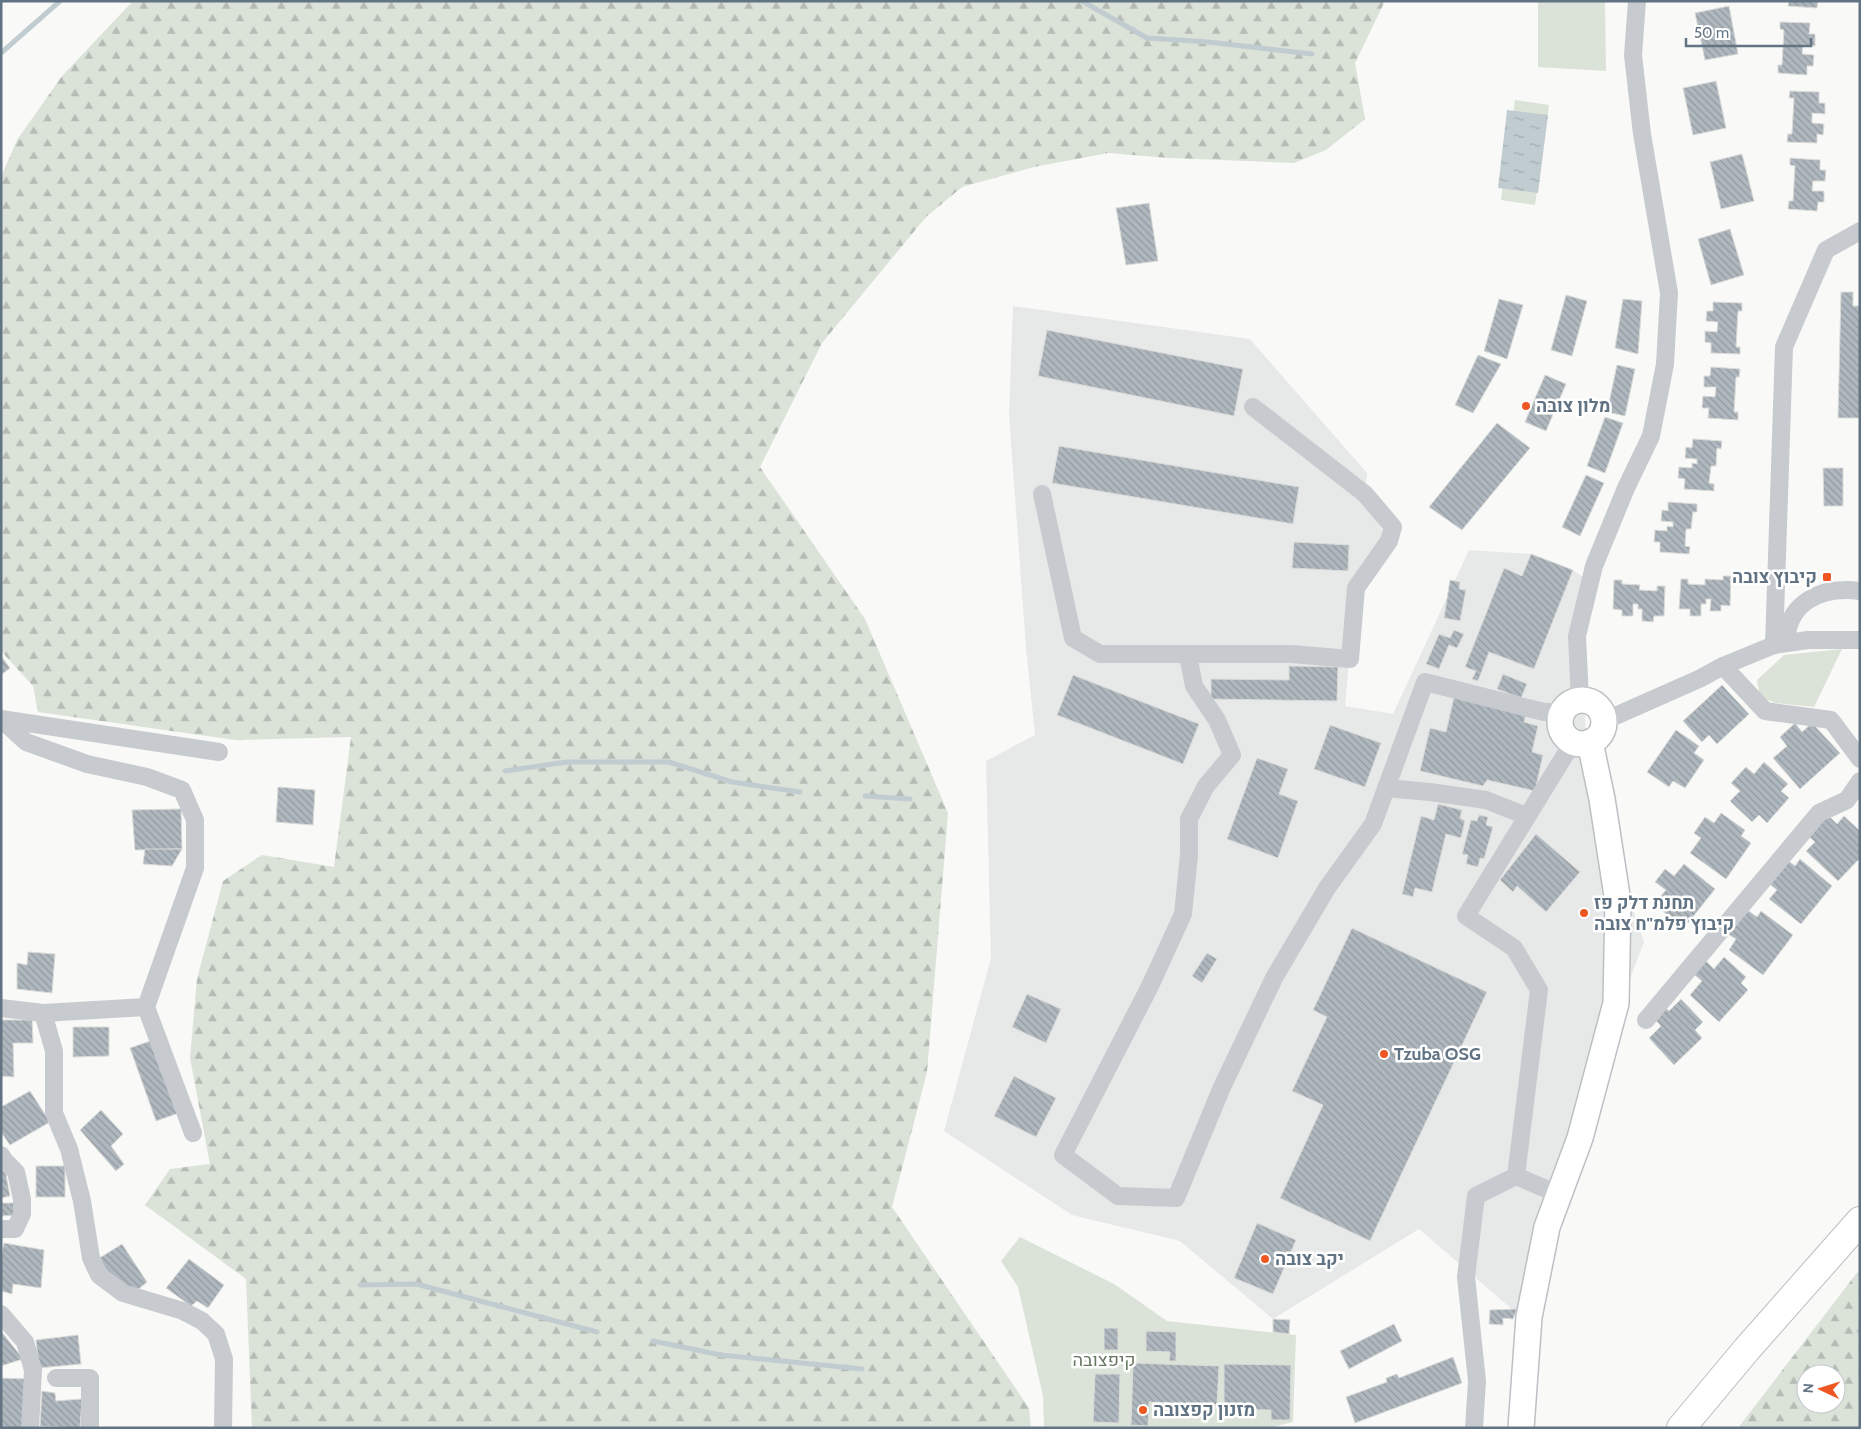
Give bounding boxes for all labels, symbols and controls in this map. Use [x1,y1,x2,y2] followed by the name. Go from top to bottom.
[1686,15,1811,47] scale bar
[1694,24,1729,42] text: 50 m
[1536,395,1610,417] place label: מלון צובה
[1520,400,1532,412] marker: מלון צובה
[1732,566,1817,588] place label: קיבוץ צובה
[1821,571,1833,583] marker: קיבוץ צובה
[1594,892,1734,935] place label: תחנת דלק פז קיבוץ פלמ"ח צובה
[1578,907,1590,919] marker: תחנת דלק פז קיבוץ פלמ"ח צובה
[1394,1043,1481,1065] place label: Tzuba OSG
[1378,1048,1390,1060] marker: Tzuba OSG
[1275,1248,1344,1270] place label: יקב צובה
[1259,1253,1271,1265] marker: יקב צובה
[1072,1349,1136,1371] park label: קיפצובה
[1796,1364,1846,1414] north arrow
[1799,1383,1817,1394] text: N
[1153,1399,1255,1421] place label: מזנון קפצובה
[1137,1404,1149,1416] marker: מזנון קפצובה

